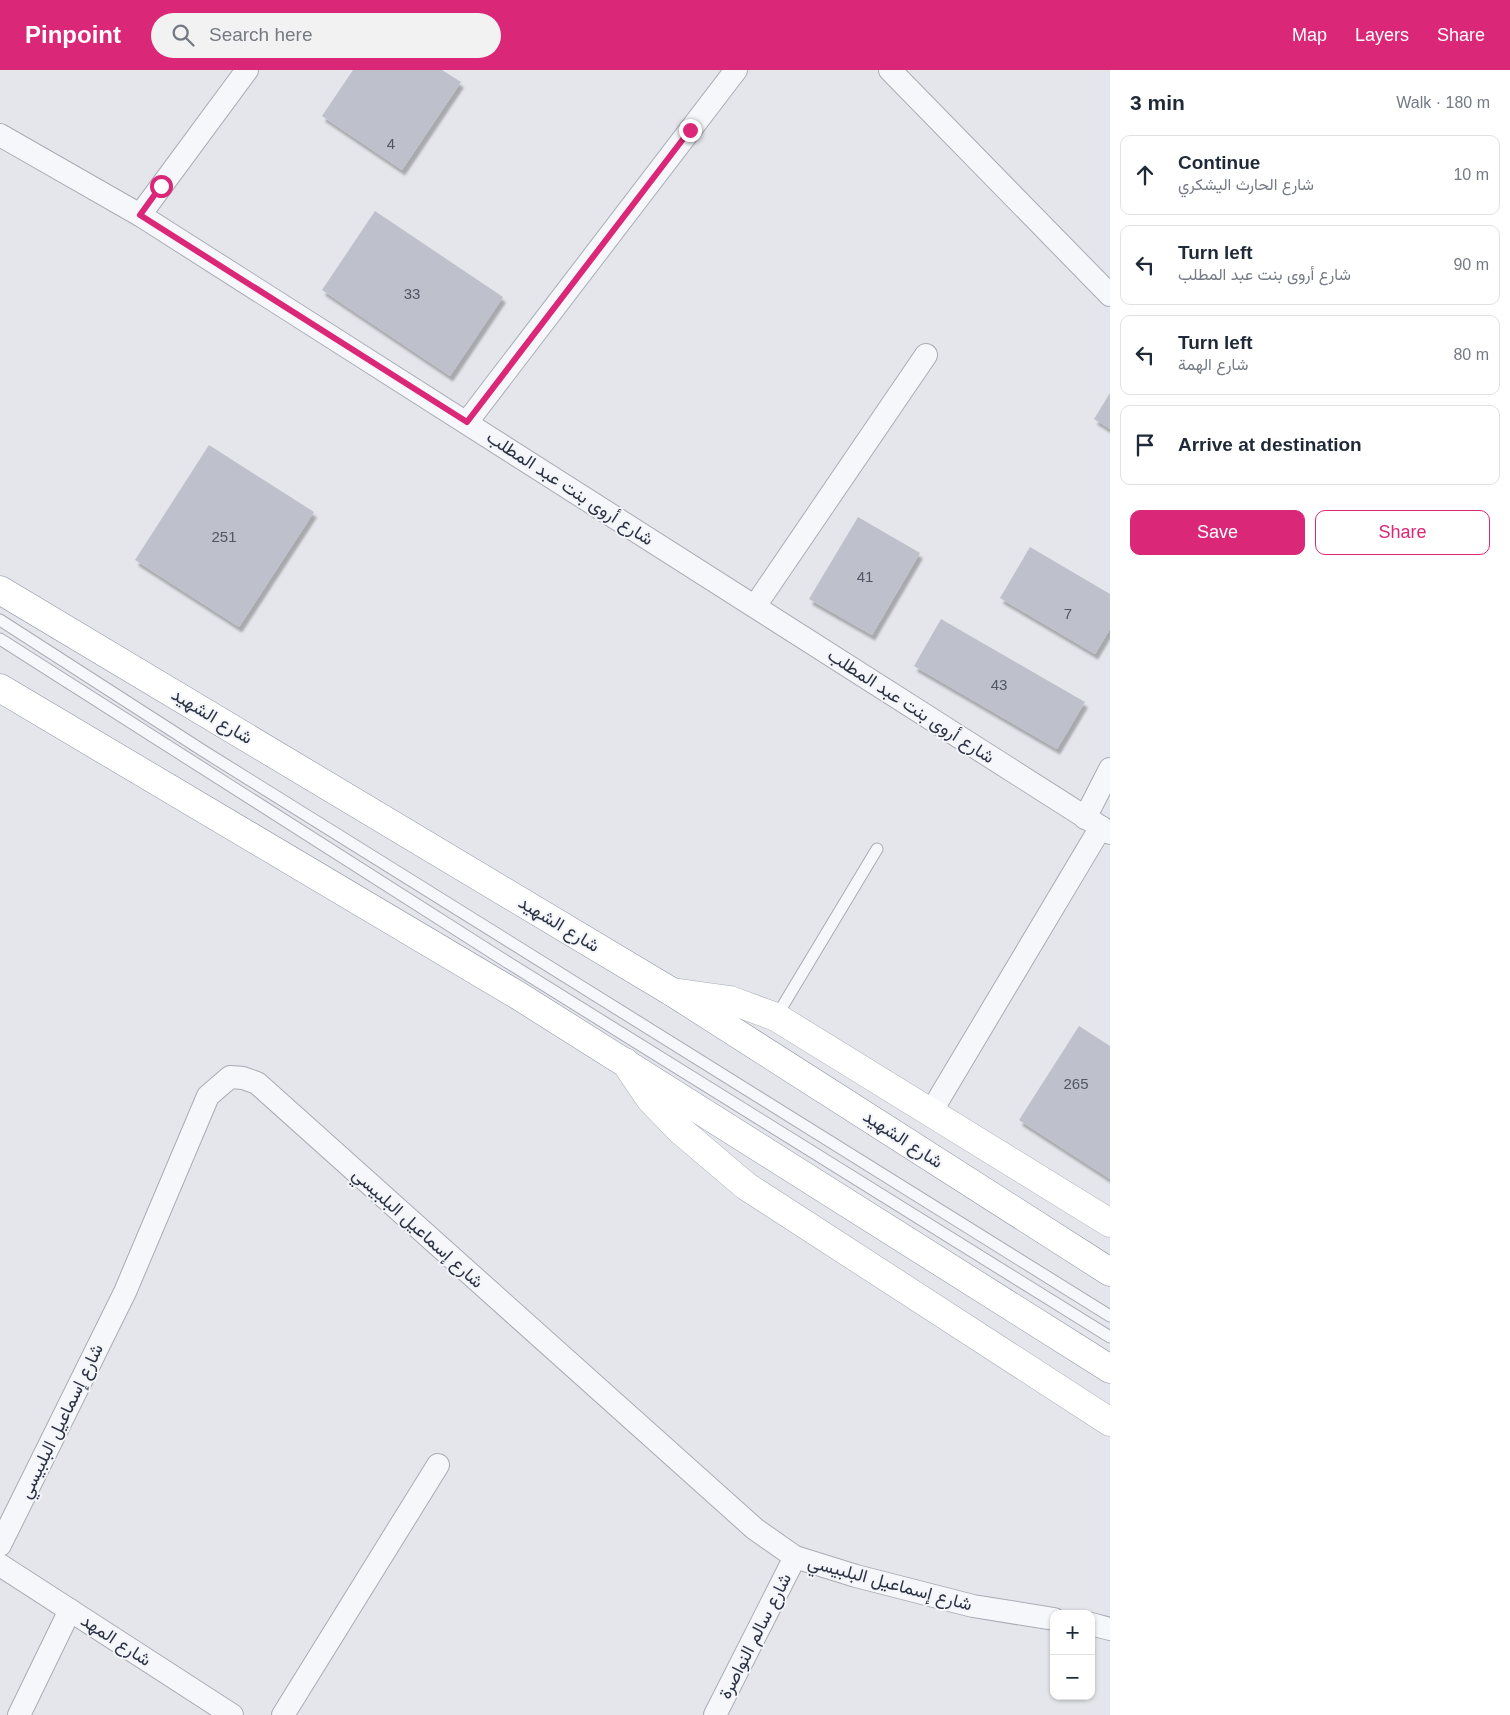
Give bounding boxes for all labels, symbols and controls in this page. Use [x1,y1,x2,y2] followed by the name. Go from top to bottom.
[151,13,501,58] search box
[25,21,121,48] text: Pinpoint
[169,21,197,49] icon: search
[209,24,313,45] text: Search here
[1292,25,1327,45] text: Map
[1355,25,1409,45] text: Layers
[1437,25,1485,45] text: Share
[1130,91,1185,114] text: 3 min
[1396,94,1490,111] text: Walk · 180 m
[679,119,702,142] route end
[387,135,395,152] house number: 4
[1178,152,1260,173] text: Continue
[1131,161,1159,189] icon: ahead
[1453,166,1489,183] text: 10 m
[150,175,173,198] route start
[1178,176,1314,193] text: شارع الحارث اليشكري
[1178,242,1253,263] text: Turn left
[1131,251,1159,279] icon: left
[1453,256,1489,273] text: 90 m
[1178,266,1351,283] text: شارع أروى بنت عبد المطلب
[404,285,420,302] house number: 33
[1178,332,1253,353] text: Turn left
[1131,341,1159,369] icon: left
[1453,346,1489,363] text: 80 m
[1178,356,1248,373] text: شارع الهمة
[482,427,657,551] street label: شارع أروى بنت عبد المطلب
[1131,431,1159,459] icon: arrive
[1178,434,1362,455] text: Arrive at destination
[1130,510,1305,555] button: Save
[1315,510,1490,555] button: Share
[211,528,237,545] house number: 251
[857,568,873,585] house number: 41
[1064,605,1072,622] house number: 7
[823,645,998,769] street label: شارع أروى بنت عبد المطلب
[991,676,1007,693] house number: 43
[167,684,256,750] street label: شارع الشهيد
[514,892,603,958] street label: شارع الشهيد
[1063,1075,1089,1092] house number: 265
[858,1106,947,1174] street label: شارع الشهيد
[345,1164,488,1296] street label: شارع إسماعيل البلبيسي
[15,1341,112,1504] street label: شارع إسماعيل البلبيسي
[804,1551,974,1619] street label: شارع إسماعيل البلبيسي
[715,1570,797,1703] street label: شارع سالم النواصرة
[76,1610,155,1672] street label: شارع المهد
[1050,1610,1095,1700] map controls
[1050,1610,1095,1655] button: +
[1050,1655,1095,1700] button: −

